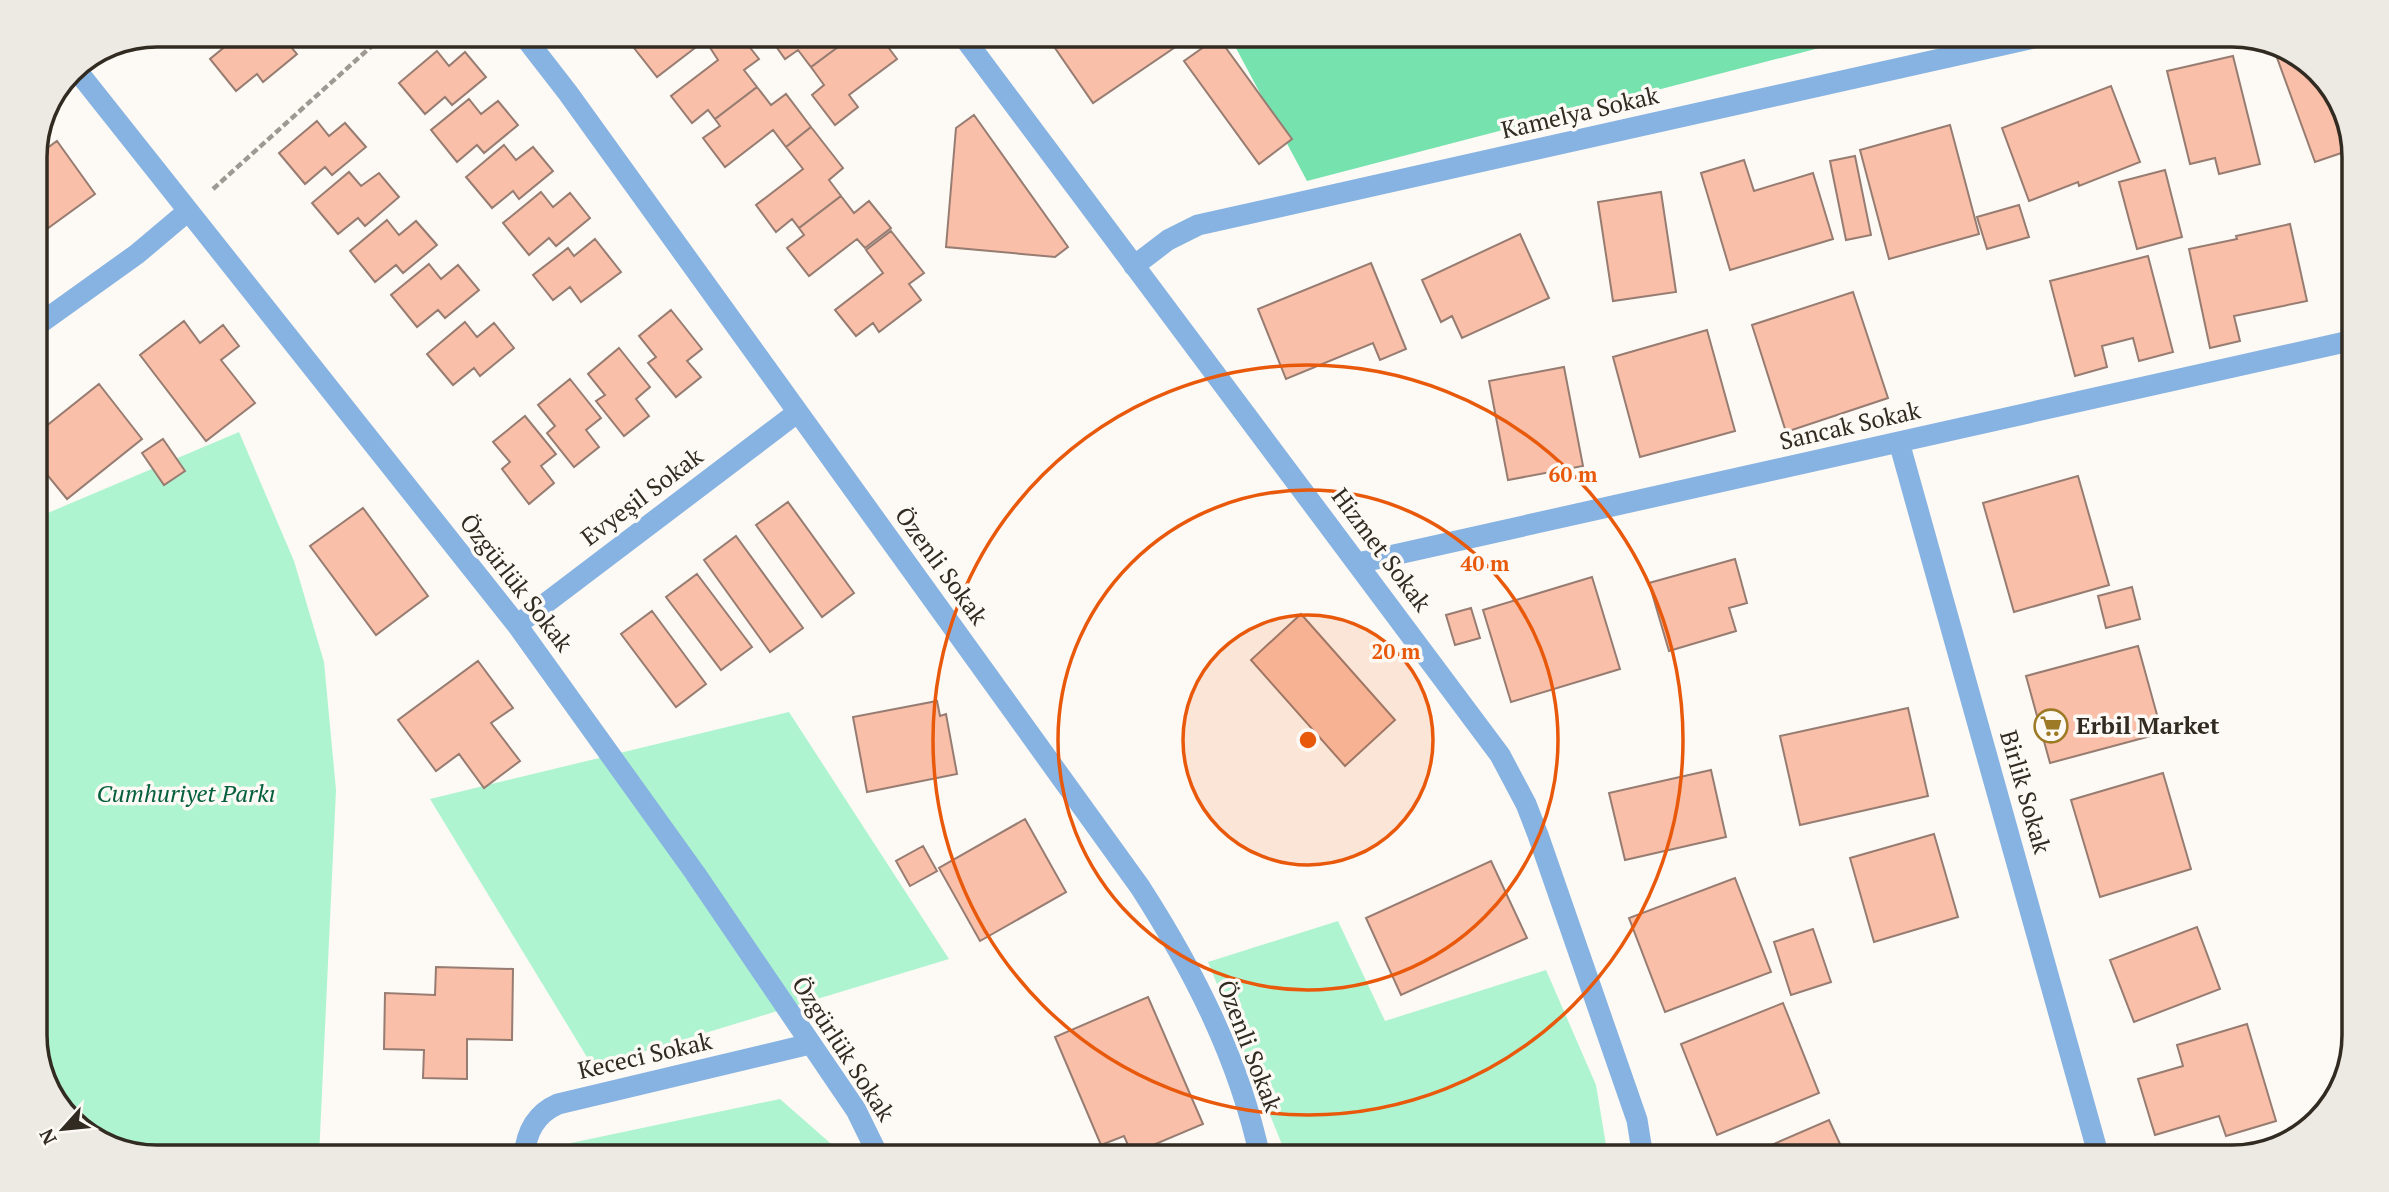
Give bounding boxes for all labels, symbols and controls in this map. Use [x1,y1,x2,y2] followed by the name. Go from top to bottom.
[1498,78,1662,146] street label: Kamelya Sokak
[1776,393,1924,457] street label: Sancak Sokak
[574,439,709,553] street label: Evyeşil Sokak
[1549,460,1598,488] text: 60 m
[1325,481,1439,618] street label: Hizmet Sokak
[888,500,996,631] street label: Özenli Sokak
[453,507,581,658] street label: Özgürlük Sokak
[1461,549,1510,577] text: 40 m
[1372,637,1421,665] text: 20 m
[2032,707,2070,745] supermarket icon: Erbil Market
[2076,709,2220,741] place label: Erbil Market
[1993,726,2059,858] street label: Birlik Sokak
[1296,728,1320,752] centre of rings
[97,777,275,809] park label: Cumhuriyet Parkı
[785,970,903,1128] street label: Özgürlük Sokak
[1210,975,1290,1117] street label: Özenli Sokak
[575,1024,715,1086] street label: Kececi Sokak
[28,1094,98,1164] north arrow
[33,1124,62,1149] text: N

